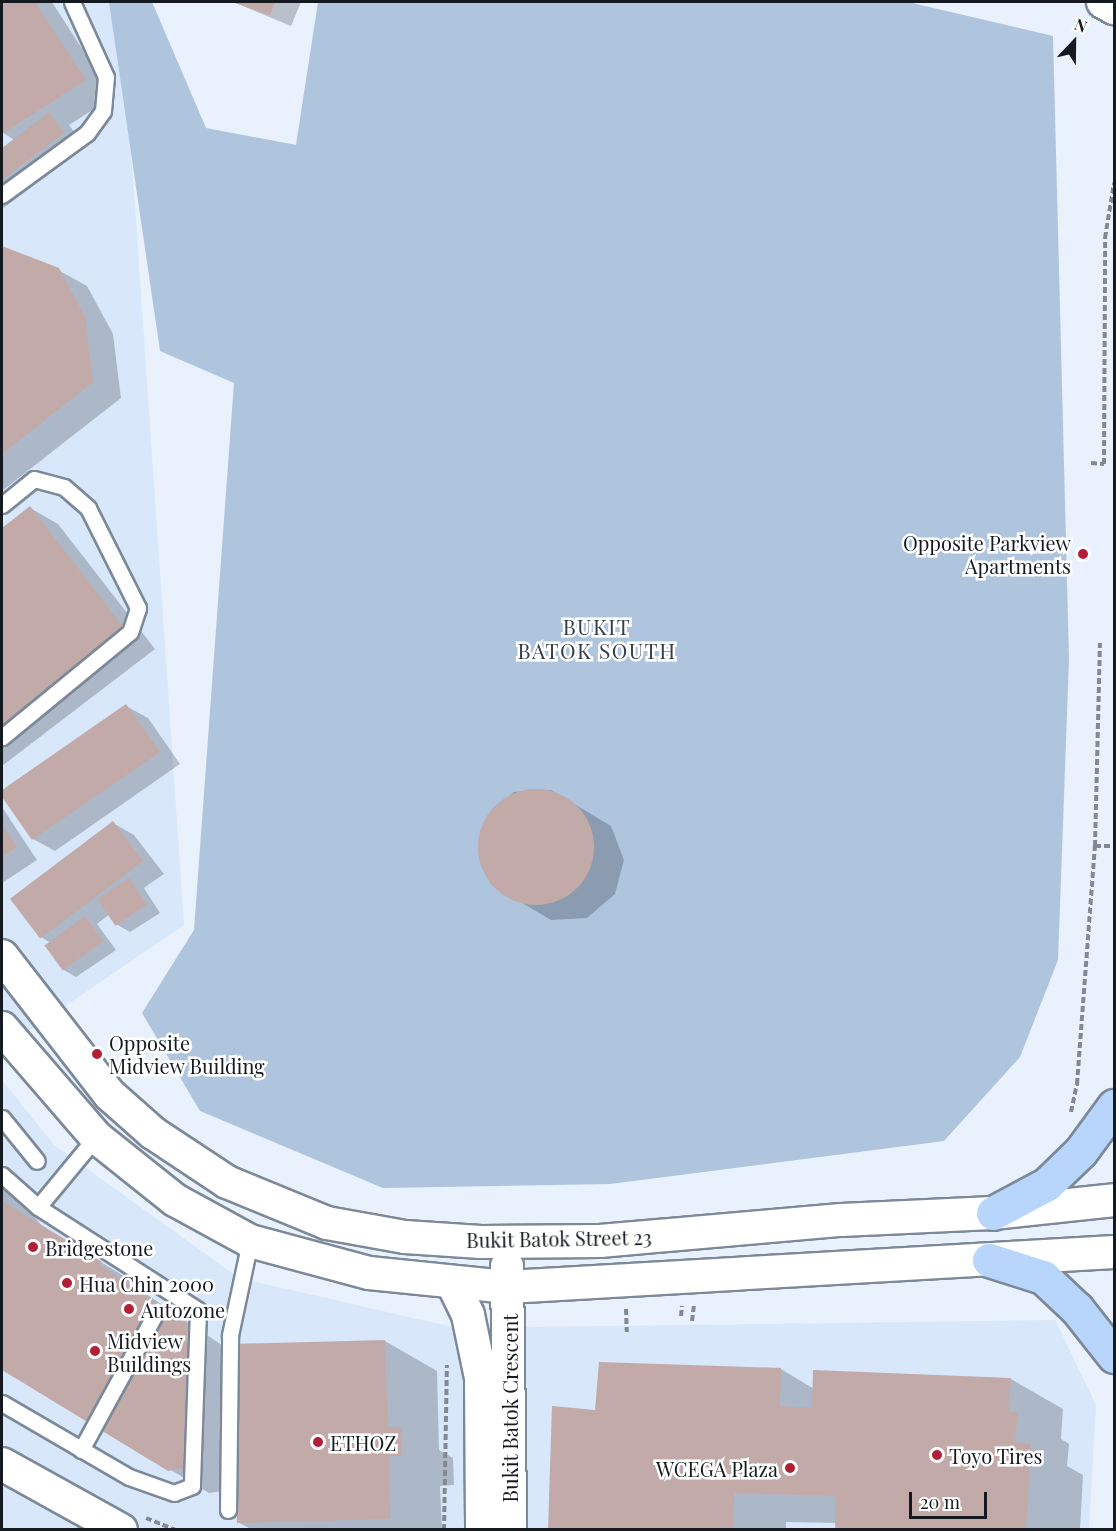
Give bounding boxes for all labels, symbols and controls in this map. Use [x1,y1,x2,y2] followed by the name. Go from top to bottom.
[1044,12,1104,72] north arrow
[1072,13,1090,37] text: N
[903,530,1071,577] place label: Opposite Parkview Apartments
[1076,547,1090,561] marker: Opposite Parkview Apartments
[517,613,677,663] district label: BUKIT BATOK SOUTH
[109,1030,265,1077] place label: Opposite Midview Building
[90,1047,104,1061] marker: Opposite Midview Building
[466,1224,652,1252] street label: Bukit Batok Street 23
[45,1235,153,1259] place label: Bridgestone
[26,1240,40,1254] marker: Bridgestone
[79,1271,214,1295] place label: Hua Chin 2000
[60,1276,74,1290] marker: Hua Chin 2000
[141,1297,225,1321] place label: Autozone
[122,1302,136,1316] marker: Autozone
[497,1313,521,1503] street label: Bukit Batok Crescent
[107,1328,191,1375] place label: Midview Buildings
[88,1344,102,1358] marker: Midview Buildings
[330,1430,396,1454] place label: ETHOZ
[311,1435,325,1449] marker: ETHOZ
[949,1443,1043,1467] place label: Toyo Tires
[930,1448,944,1462] marker: Toyo Tires
[656,1456,778,1480] place label: WCEGA Plaza
[783,1461,797,1475] marker: WCEGA Plaza
[912,1480,990,1518] scale bar
[920,1490,960,1514] text: 20 m

